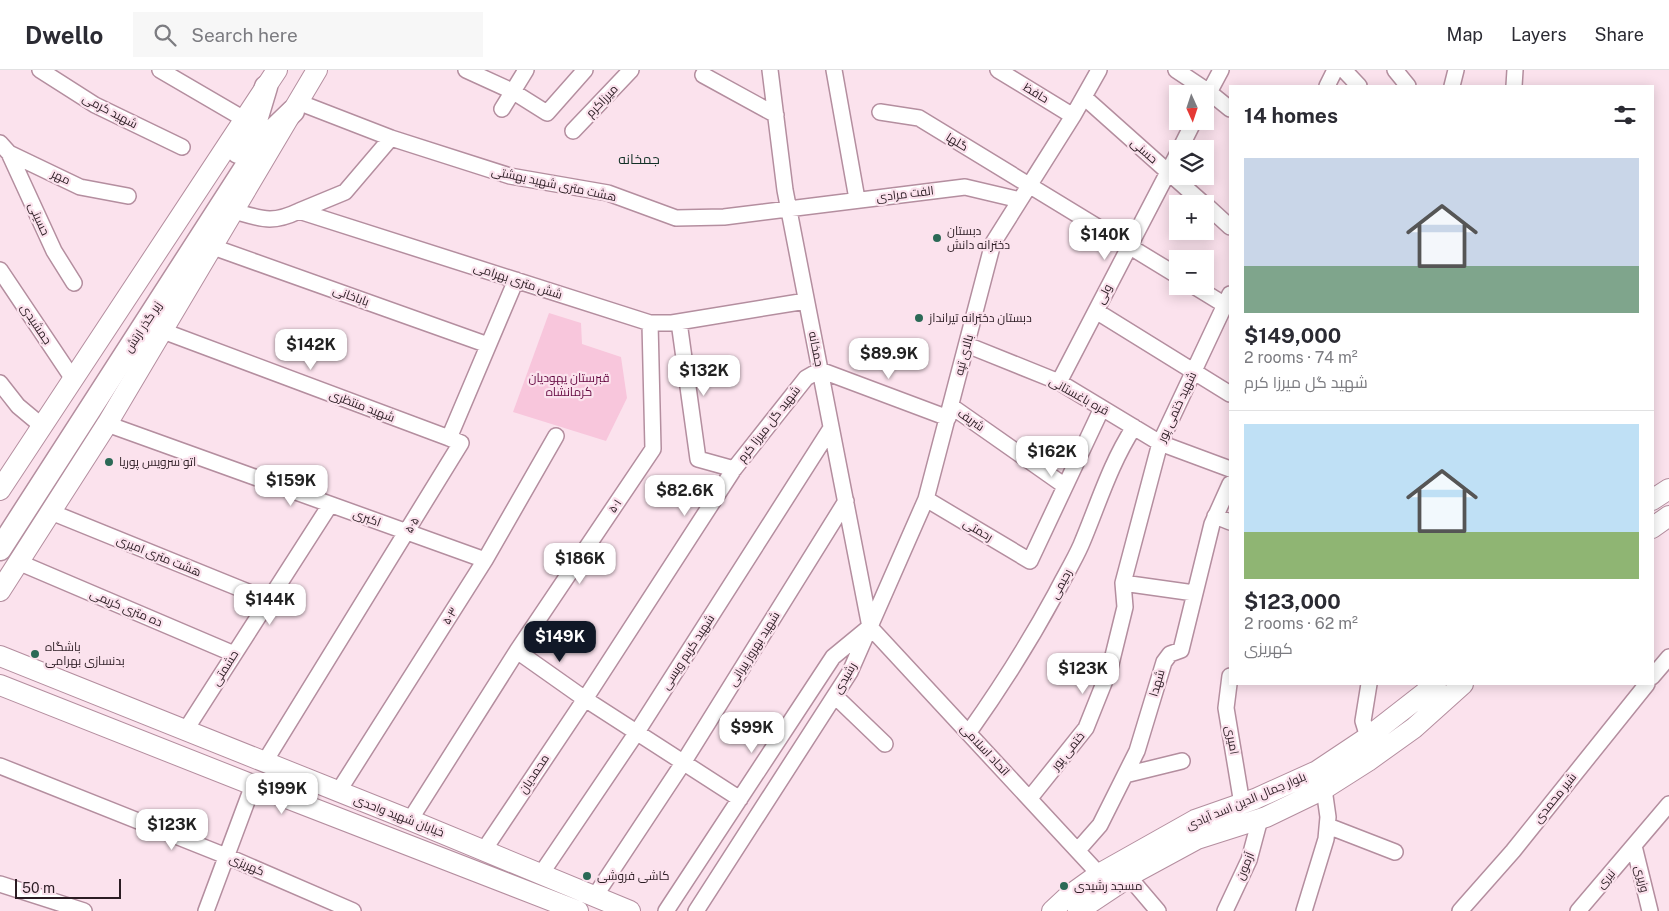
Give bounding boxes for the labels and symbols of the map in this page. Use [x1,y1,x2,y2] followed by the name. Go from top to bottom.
[1021,80,1051,106] street label: حافظ
[583,82,622,121] street label: میرزاکرم
[1169,85,1214,130] north arrow
[80,91,140,131] street label: شهید کرمی
[943,130,971,154] street label: گلها
[1128,136,1160,166] street label: حسنی
[618,151,660,167] district label: جمخانه
[490,164,618,204] street label: هشت متری شهید بهشتی
[48,166,73,187] street label: مهر
[875,184,935,204] street label: الفت مرادی
[26,200,52,238] street label: حسینی
[1070,218,1140,261] pin: $140K
[947,224,1010,252] place label: دبستان دخترانه دانش
[931,232,943,244] marker: دبستان دخترانه دانش
[472,260,564,302] street label: شش متری بهرامی
[1093,282,1115,306] street label: ولی
[331,283,371,309] street label: باباخانی
[121,299,165,355] street label: زیر گذر ارتش
[17,301,55,347] street label: جمشیدی
[928,311,1032,325] place label: دبستان دخترانه تیرانداز
[913,312,925,324] marker: دبستان دخترانه تیرانداز
[276,328,346,371] pin: $142K
[806,330,826,368] street label: جمخانه
[952,333,977,377] street label: بالای تپه
[848,338,930,380] pin: $89.9K
[669,354,739,397] pin: $132K
[1154,370,1201,446] street label: شهید ختمی پور
[529,371,609,399] park label: قبرستان یهودیان کرمانشاه
[1047,374,1111,418] street label: قره باغستانی
[735,383,804,466] street label: شهید گل میرزا کرم
[327,387,397,425] street label: شهید منتظری
[955,406,987,434] street label: شریف
[1017,436,1087,478] pin: $162K
[119,455,196,471] place label: اتو سرویس پوریا
[103,456,115,468] marker: اتو سرویس پوریا
[256,464,326,507] pin: $159K
[644,474,726,517] pin: $82.6K
[605,497,625,515] street label: ۵۰۱
[351,507,383,529] street label: اکبری
[402,514,422,536] street label: ۵۰۵
[961,516,995,544] street label: رحمتی
[115,533,203,579] street label: هشت متری امیری
[545,542,615,585] pin: $186K
[1047,567,1075,601] street label: رحیمی
[235,584,305,626] pin: $144K
[88,586,164,630] street label: ده متری کریمی
[439,605,461,627] street label: ۵۰۳
[725,609,784,690] street label: شهید بهروز پیرانی
[659,612,718,693] street label: شهید کریم ویسی
[525,620,595,663] pin: $149K
[45,640,125,668] place label: باشگاه بدنسازی بهرامی
[29,648,41,660] marker: باشگاه بدنسازی بهرامی
[209,648,241,688] street label: حشمتی
[1048,652,1118,695] pin: $123K
[830,660,860,696] street label: رشیدی
[1146,668,1168,698] street label: شهدا
[722,712,782,754] pin: $99K
[958,721,1012,779] street label: اتحاد اسلامی
[1223,725,1241,755] street label: امیری
[1048,729,1089,775] street label: ختمی پور
[516,752,552,796] street label: محمدیان
[1184,769,1308,833] street label: بلوار جمال الدین اسد آبادی
[1531,770,1579,826] street label: شیر محمدی
[247,772,317,815] pin: $199K
[352,792,446,840] street label: خیابان شهید واحدی
[137,808,207,851] pin: $123K
[1233,849,1257,882] street label: آزمون
[227,851,267,879] street label: کهریزی
[1632,864,1652,894] street label: وزیری
[1594,866,1618,892] street label: نیری
[597,869,669,883] place label: کاشی فروشی
[581,870,593,882] marker: کاشی فروشی
[15,876,121,899] scale bar
[1074,879,1142,893] place label: مسجد رشیدی
[1058,880,1070,892] marker: مسجد رشیدی

